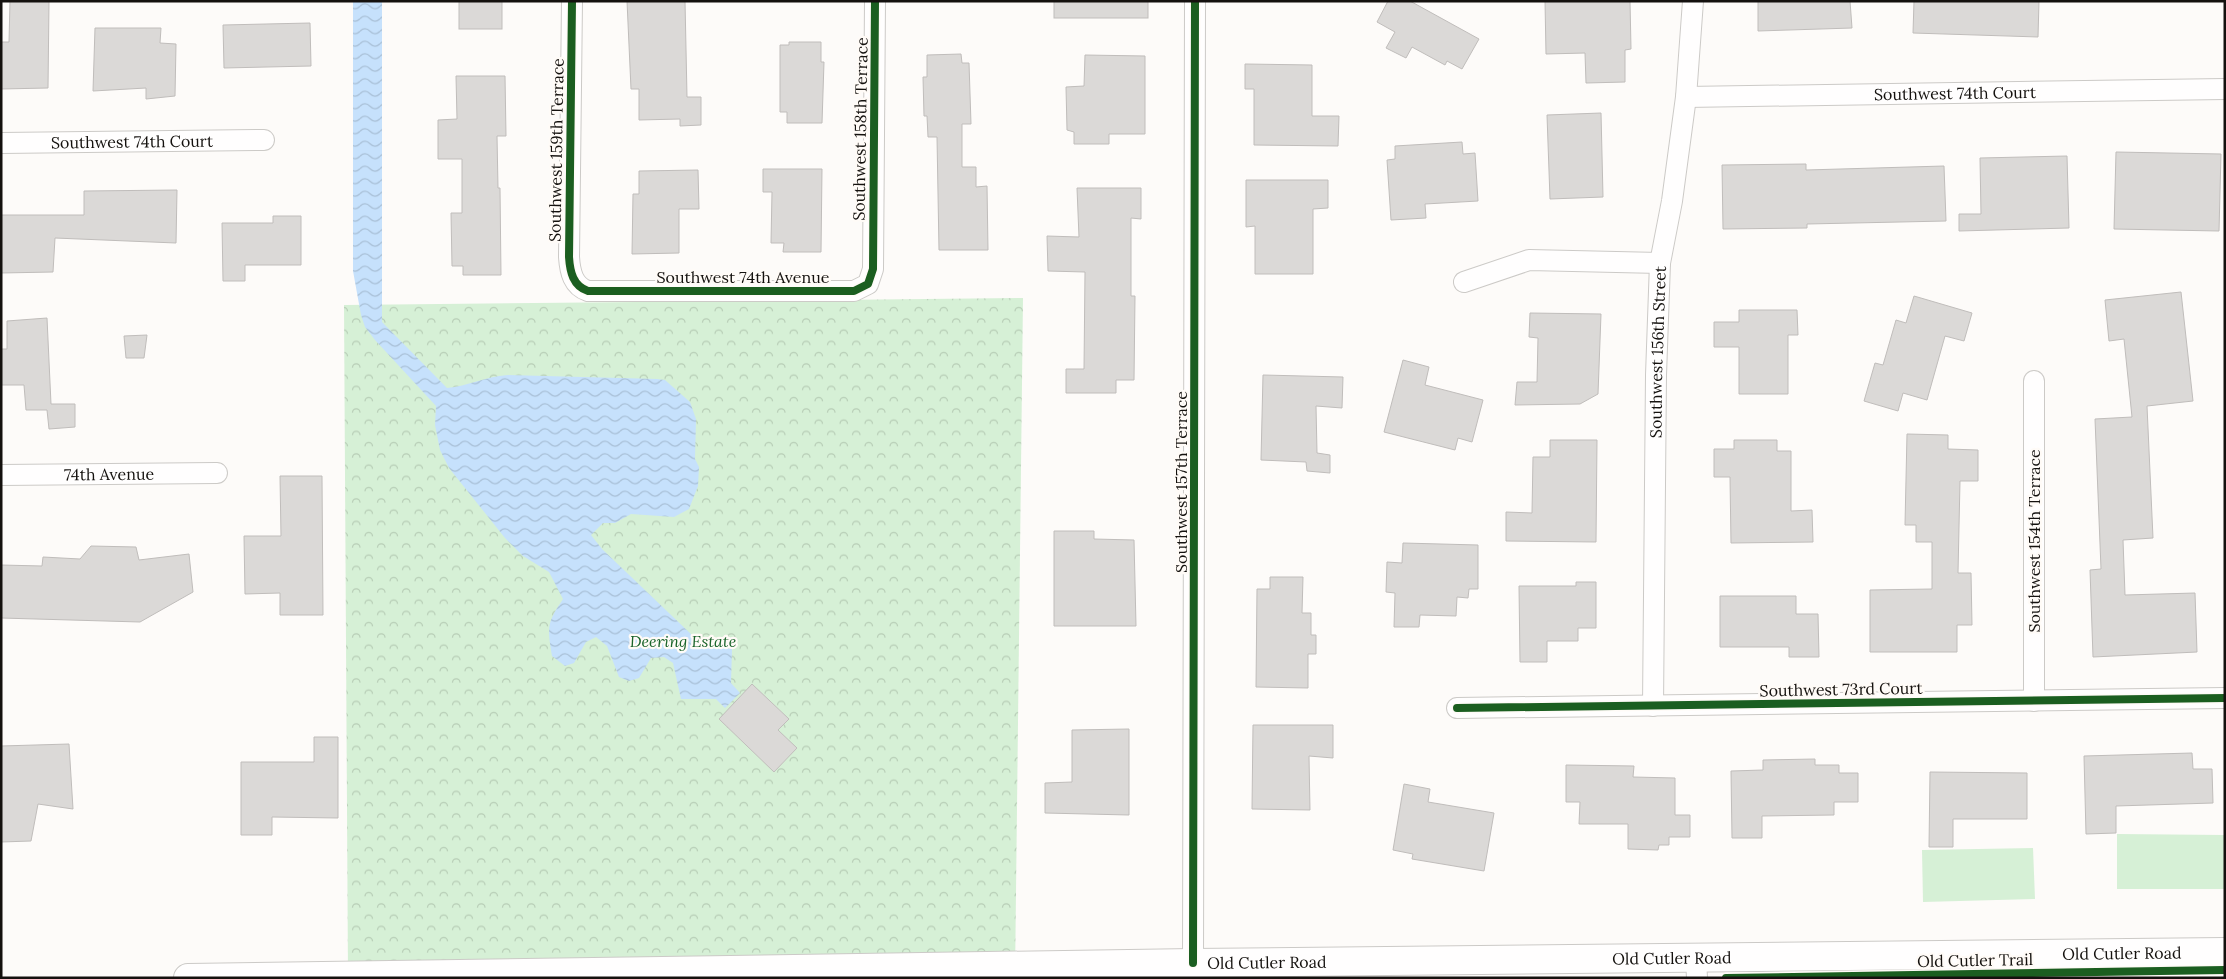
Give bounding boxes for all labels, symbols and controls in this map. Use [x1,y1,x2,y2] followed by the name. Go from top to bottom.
[848,37,872,221] street label: Southwest 158th Terrace
[544,58,568,242] street label: Southwest 159th Terrace
[1874,82,2037,104] street label: Southwest 74th Court
[51,131,214,152] street label: Southwest 74th Court
[1645,265,1670,438] street label: Southwest 156th Street
[657,267,830,287] street label: Southwest 74th Avenue
[1171,391,1191,573] street label: Southwest 157th Terrace
[2024,449,2044,633] street label: Southwest 154th Terrace
[64,464,155,484] street label: 74th Avenue
[630,631,737,651] park label: Deering Estate
[1759,678,1923,700] street label: Southwest 73rd Court
[2062,942,2182,964] street label: Old Cutler Road
[1612,947,1732,969] street label: Old Cutler Road
[1917,949,2033,971] street label: Old Cutler Trail
[1207,952,1327,973] street label: Old Cutler Road

